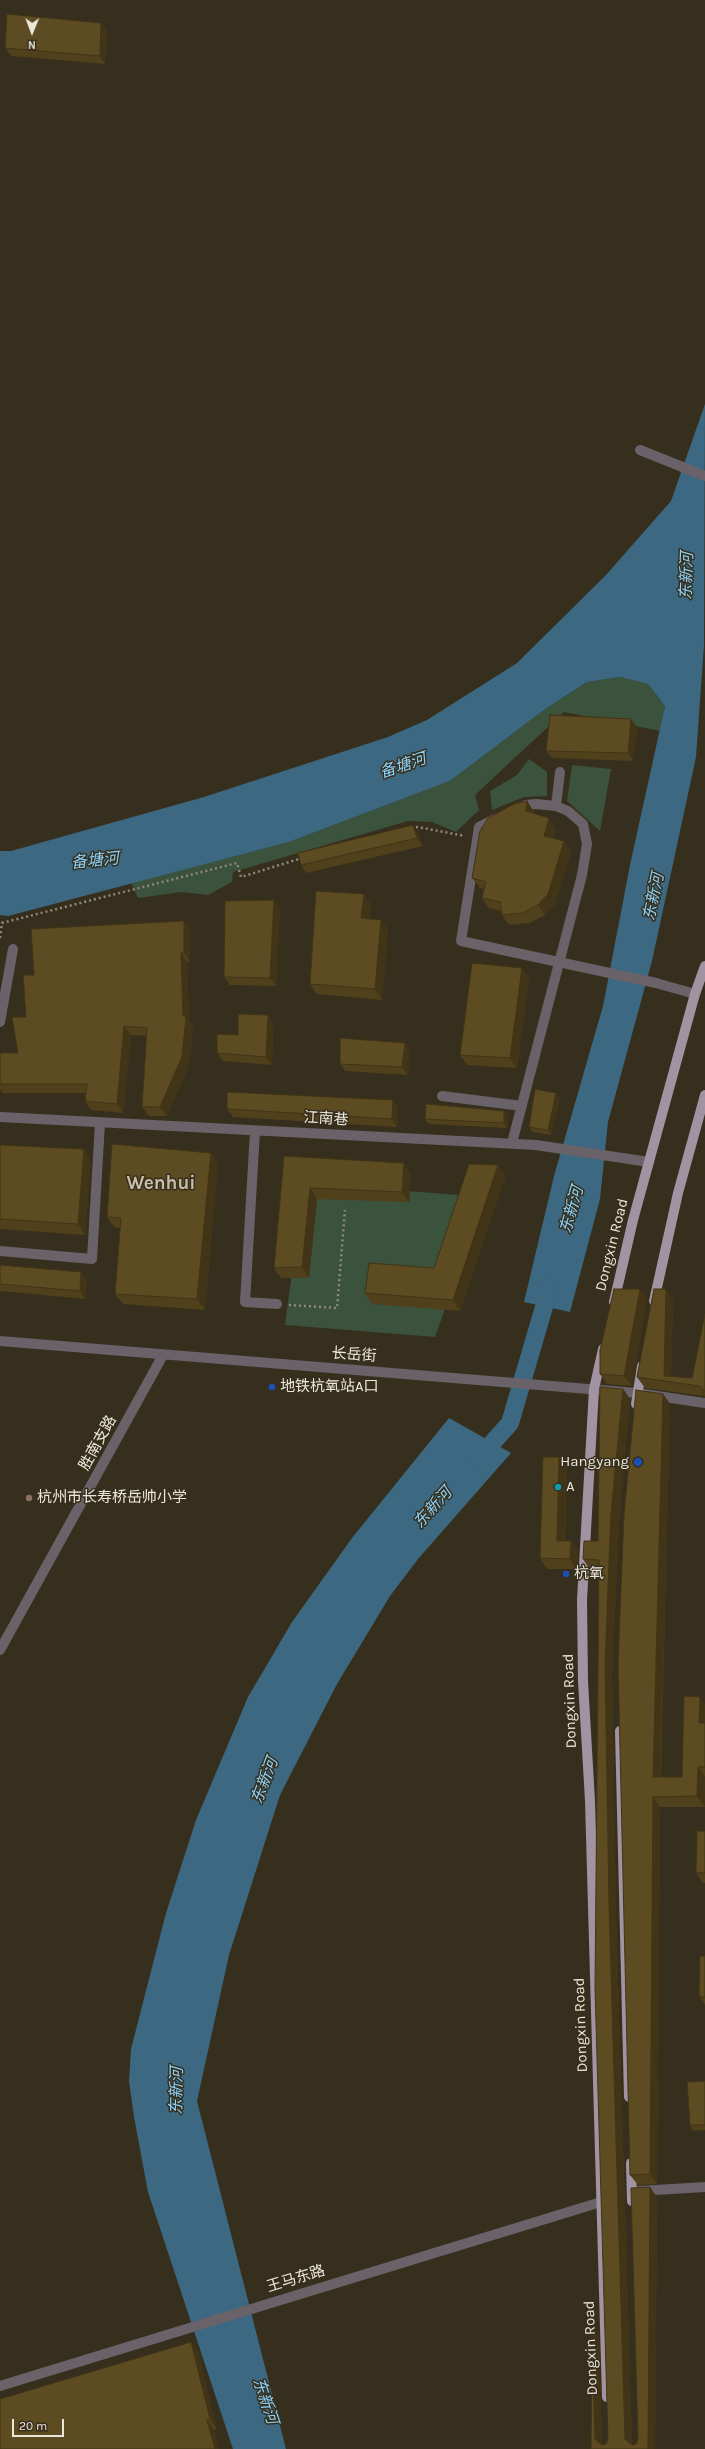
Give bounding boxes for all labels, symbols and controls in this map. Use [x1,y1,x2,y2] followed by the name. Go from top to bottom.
[12,12,52,52] north arrow
[28,38,36,51] text: N
[677,552,697,600] water label: 东新河
[377,749,429,783] water label: 备塘河
[70,849,120,873] water label: 备塘河
[640,872,668,922] water label: 东新河
[303,1109,349,1129] street label: 江南巷
[126,1173,196,1195] district label: Wenhui
[556,1184,588,1236] water label: 东新河
[592,1197,632,1293] street label: Dongxin Road
[331,1344,377,1366] street label: 长岳街
[280,1378,379,1396] place label: 地铁杭氧站A口
[267,1382,277,1392] marker: 地铁杭氧站A口
[76,1412,120,1474] street label: 胜南支路
[560,1453,629,1471] place label: Hangyang
[632,1456,644,1468] marker: Hangyang
[566,1478,575,1496] place label: A
[553,1482,563,1492] marker: A
[410,1484,456,1532] water label: 东新河
[37,1489,187,1507] place label: 杭州市长寿桥岳帅小学
[24,1493,34,1503] marker: 杭州市长寿桥岳帅小学
[574,1565,604,1583] place label: 杭氧
[561,1569,571,1579] marker: 杭氧
[559,1653,581,1749] street label: Dongxin Road
[247,1755,283,1807] water label: 东新河
[570,1977,592,2073] street label: Dongxin Road
[167,2067,187,2115] water label: 东新河
[265,2262,327,2296] street label: 王马东路
[580,2300,602,2396] street label: Dongxin Road
[248,2375,282,2427] water label: 东新河
[14,2411,66,2437] scale bar
[19,2419,47,2433] text: 20 m

